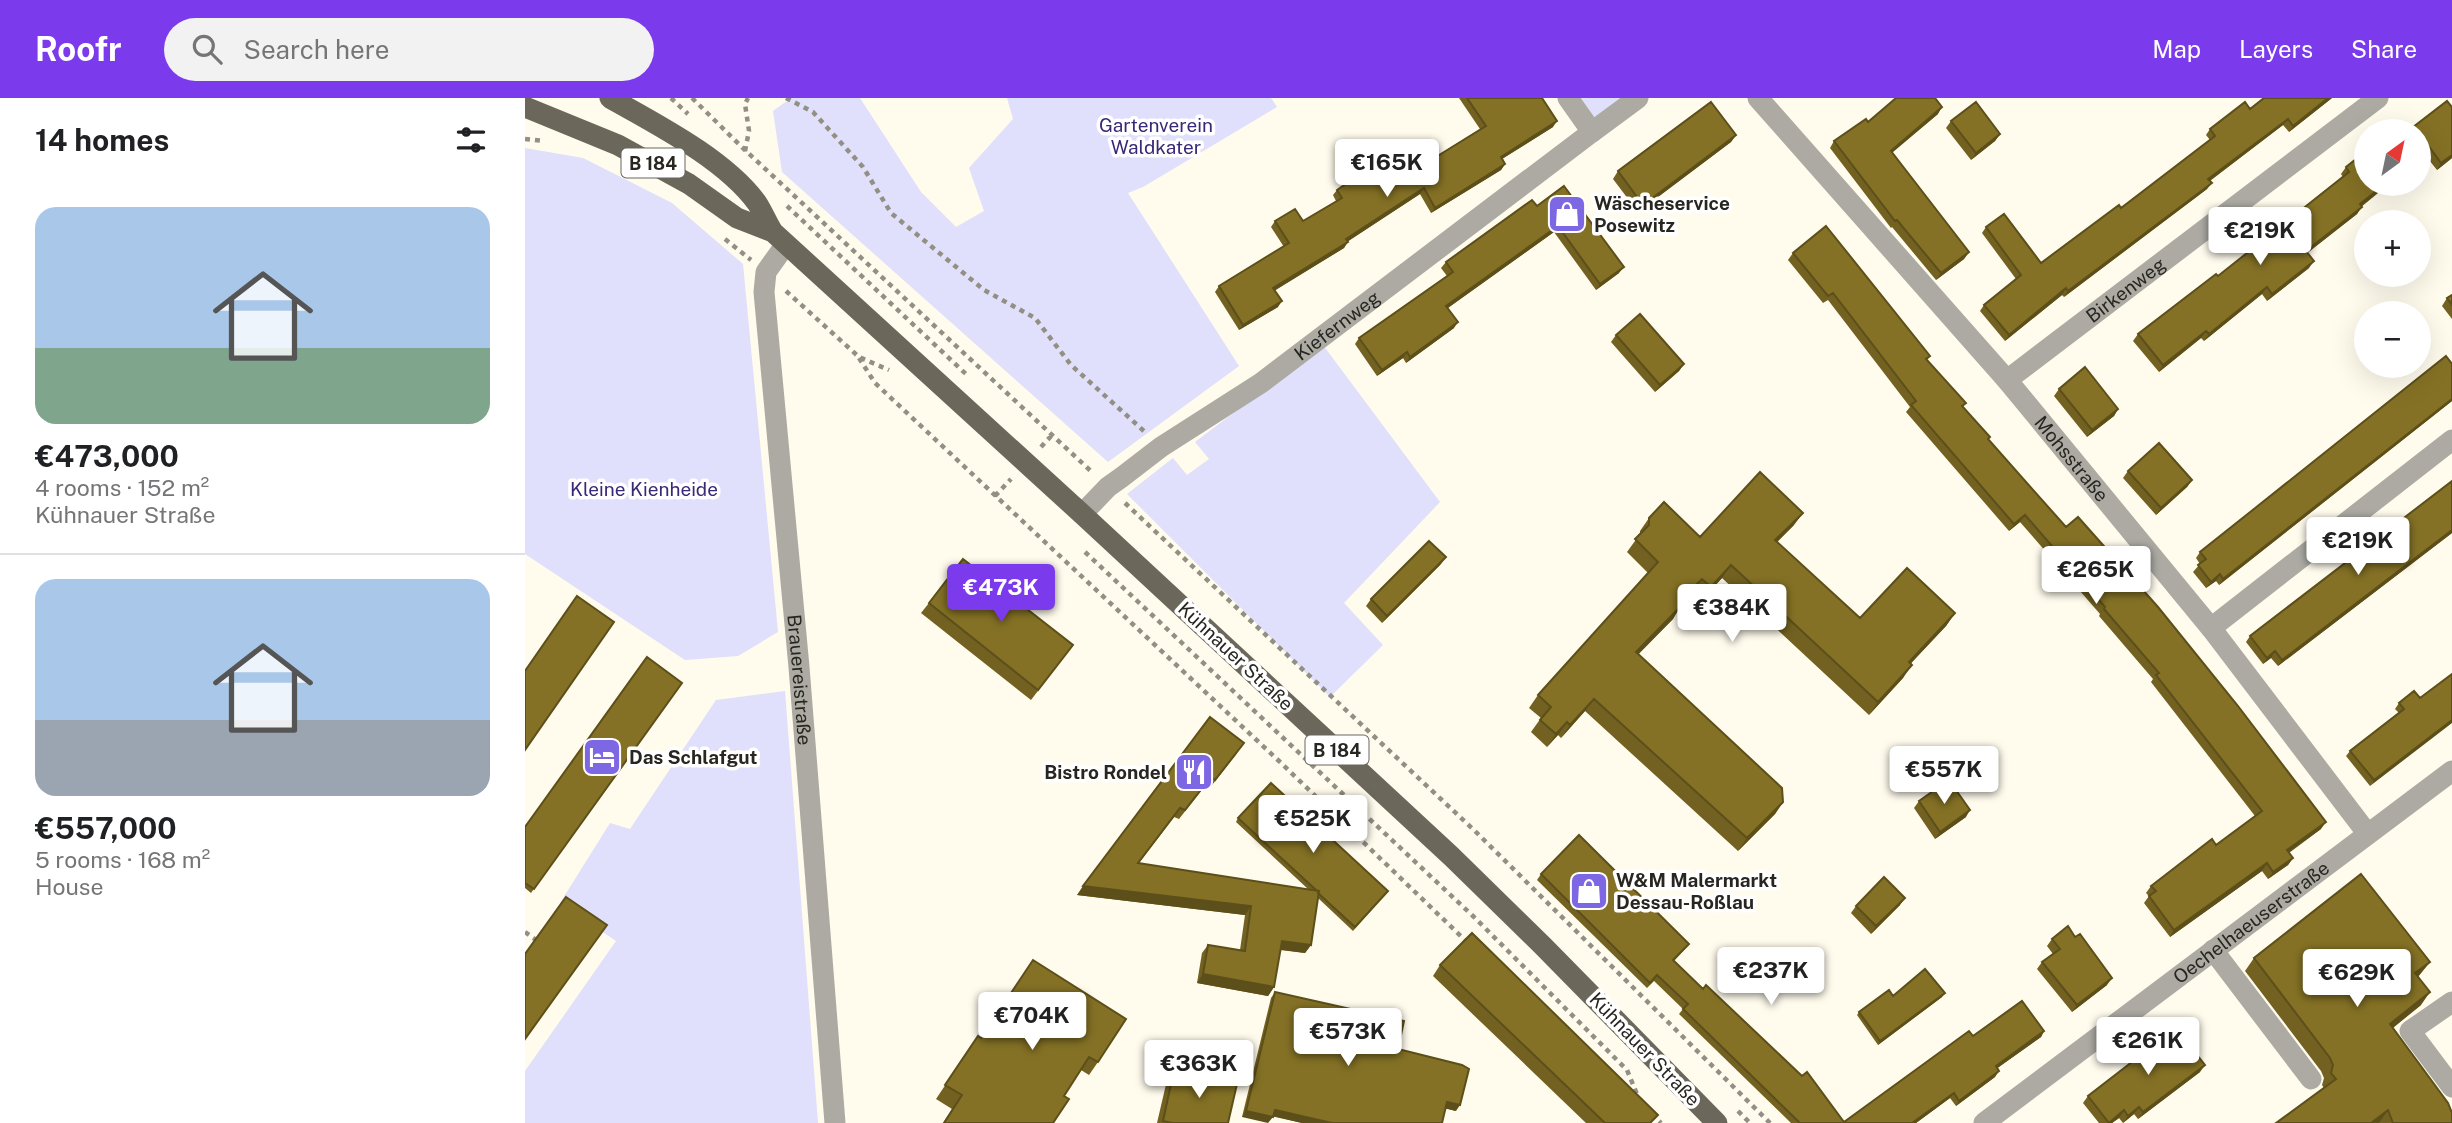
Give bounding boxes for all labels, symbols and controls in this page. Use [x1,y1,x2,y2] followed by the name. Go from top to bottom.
[164,18,654,81] search box
[35,30,122,68] text: Roofr
[188,30,226,68] icon: search
[244,34,390,65] text: Search here
[2152,35,2201,63] text: Map
[2239,35,2313,63] text: Layers
[2351,35,2417,63] text: Share
[1099,114,1213,158] park label: Gartenverein Waldkater
[2354,119,2431,196] north arrow
[2354,119,2431,378] map controls
[452,121,490,159] icon: filters
[35,122,169,158] text: 14 homes
[1338,140,1436,199] pin: €165K
[1351,148,1423,175] text: €165K
[621,149,685,178] road number: B 184
[1594,192,1730,236] place label: Wäscheservice Posewitz
[1546,193,1588,235] shop icon: Wäscheservice Posewitz
[2211,208,2309,267] pin: €219K
[2354,210,2431,287] button: +
[2224,216,2296,243] text: €219K
[200,253,326,379] icon: home
[2082,253,2170,327] street label: Birkenweg
[1290,286,1384,365] street label: Kiefernweg
[2354,301,2431,378] button: −
[2030,411,2113,506] street label: Mohsstraße
[35,438,179,474] text: €473,000
[35,474,209,501] text: 4 rooms · 152 m²
[570,478,718,500] park label: Kleine Kienheide
[35,501,215,528] text: Kühnauer Straße
[2309,518,2407,577] pin: €219K
[2322,526,2394,553] text: €219K
[2047,546,2145,606] pin: €265K
[2058,555,2134,582] text: €265K
[952,564,1050,624] pin: €473K
[963,573,1039,600] text: €473K
[1683,584,1781,644] pin: €384K
[1693,593,1771,620] text: €384K
[1174,597,1298,715] street label: Kühnauer Straße
[783,613,816,746] street label: Brauereistraße
[200,625,326,751] icon: home
[581,736,623,778] hotel icon: Das Schlafgut
[1305,736,1369,764] road number: B 184
[629,746,757,768] place label: Das Schlafgut
[1895,746,1993,806] pin: €557K
[1173,751,1215,793] restaurant icon: Bistro Rondel
[1906,755,1982,782] text: €557K
[1044,761,1167,783] place label: Bistro Rondel
[1264,796,1362,855] pin: €525K
[1274,804,1352,831] text: €525K
[35,810,177,846] text: €557,000
[35,846,210,873] text: 5 rooms · 168 m²
[2169,856,2333,988] street label: Oechelhaeuserstraße
[1616,869,1777,913] place label: W&M Malermarkt Dessau-Roßlau
[1568,870,1610,912] shop icon: W&M Malermarkt Dessau-Roßlau
[35,873,103,900] text: House
[1722,948,1820,1007] pin: €237K
[2308,950,2406,1009] pin: €629K
[1733,956,1809,983] text: €237K
[2319,958,2395,985] text: €629K
[1585,988,1705,1110] street label: Kühnauer Straße
[983,992,1081,1052] pin: €704K
[994,1001,1070,1028] text: €704K
[1299,1009,1397,1068] pin: €573K
[1310,1017,1386,1044] text: €573K
[2099,1018,2197,1077] pin: €261K
[2112,1026,2184,1053] text: €261K
[1150,1040,1248,1100] pin: €363K
[1160,1049,1238,1076] text: €363K

